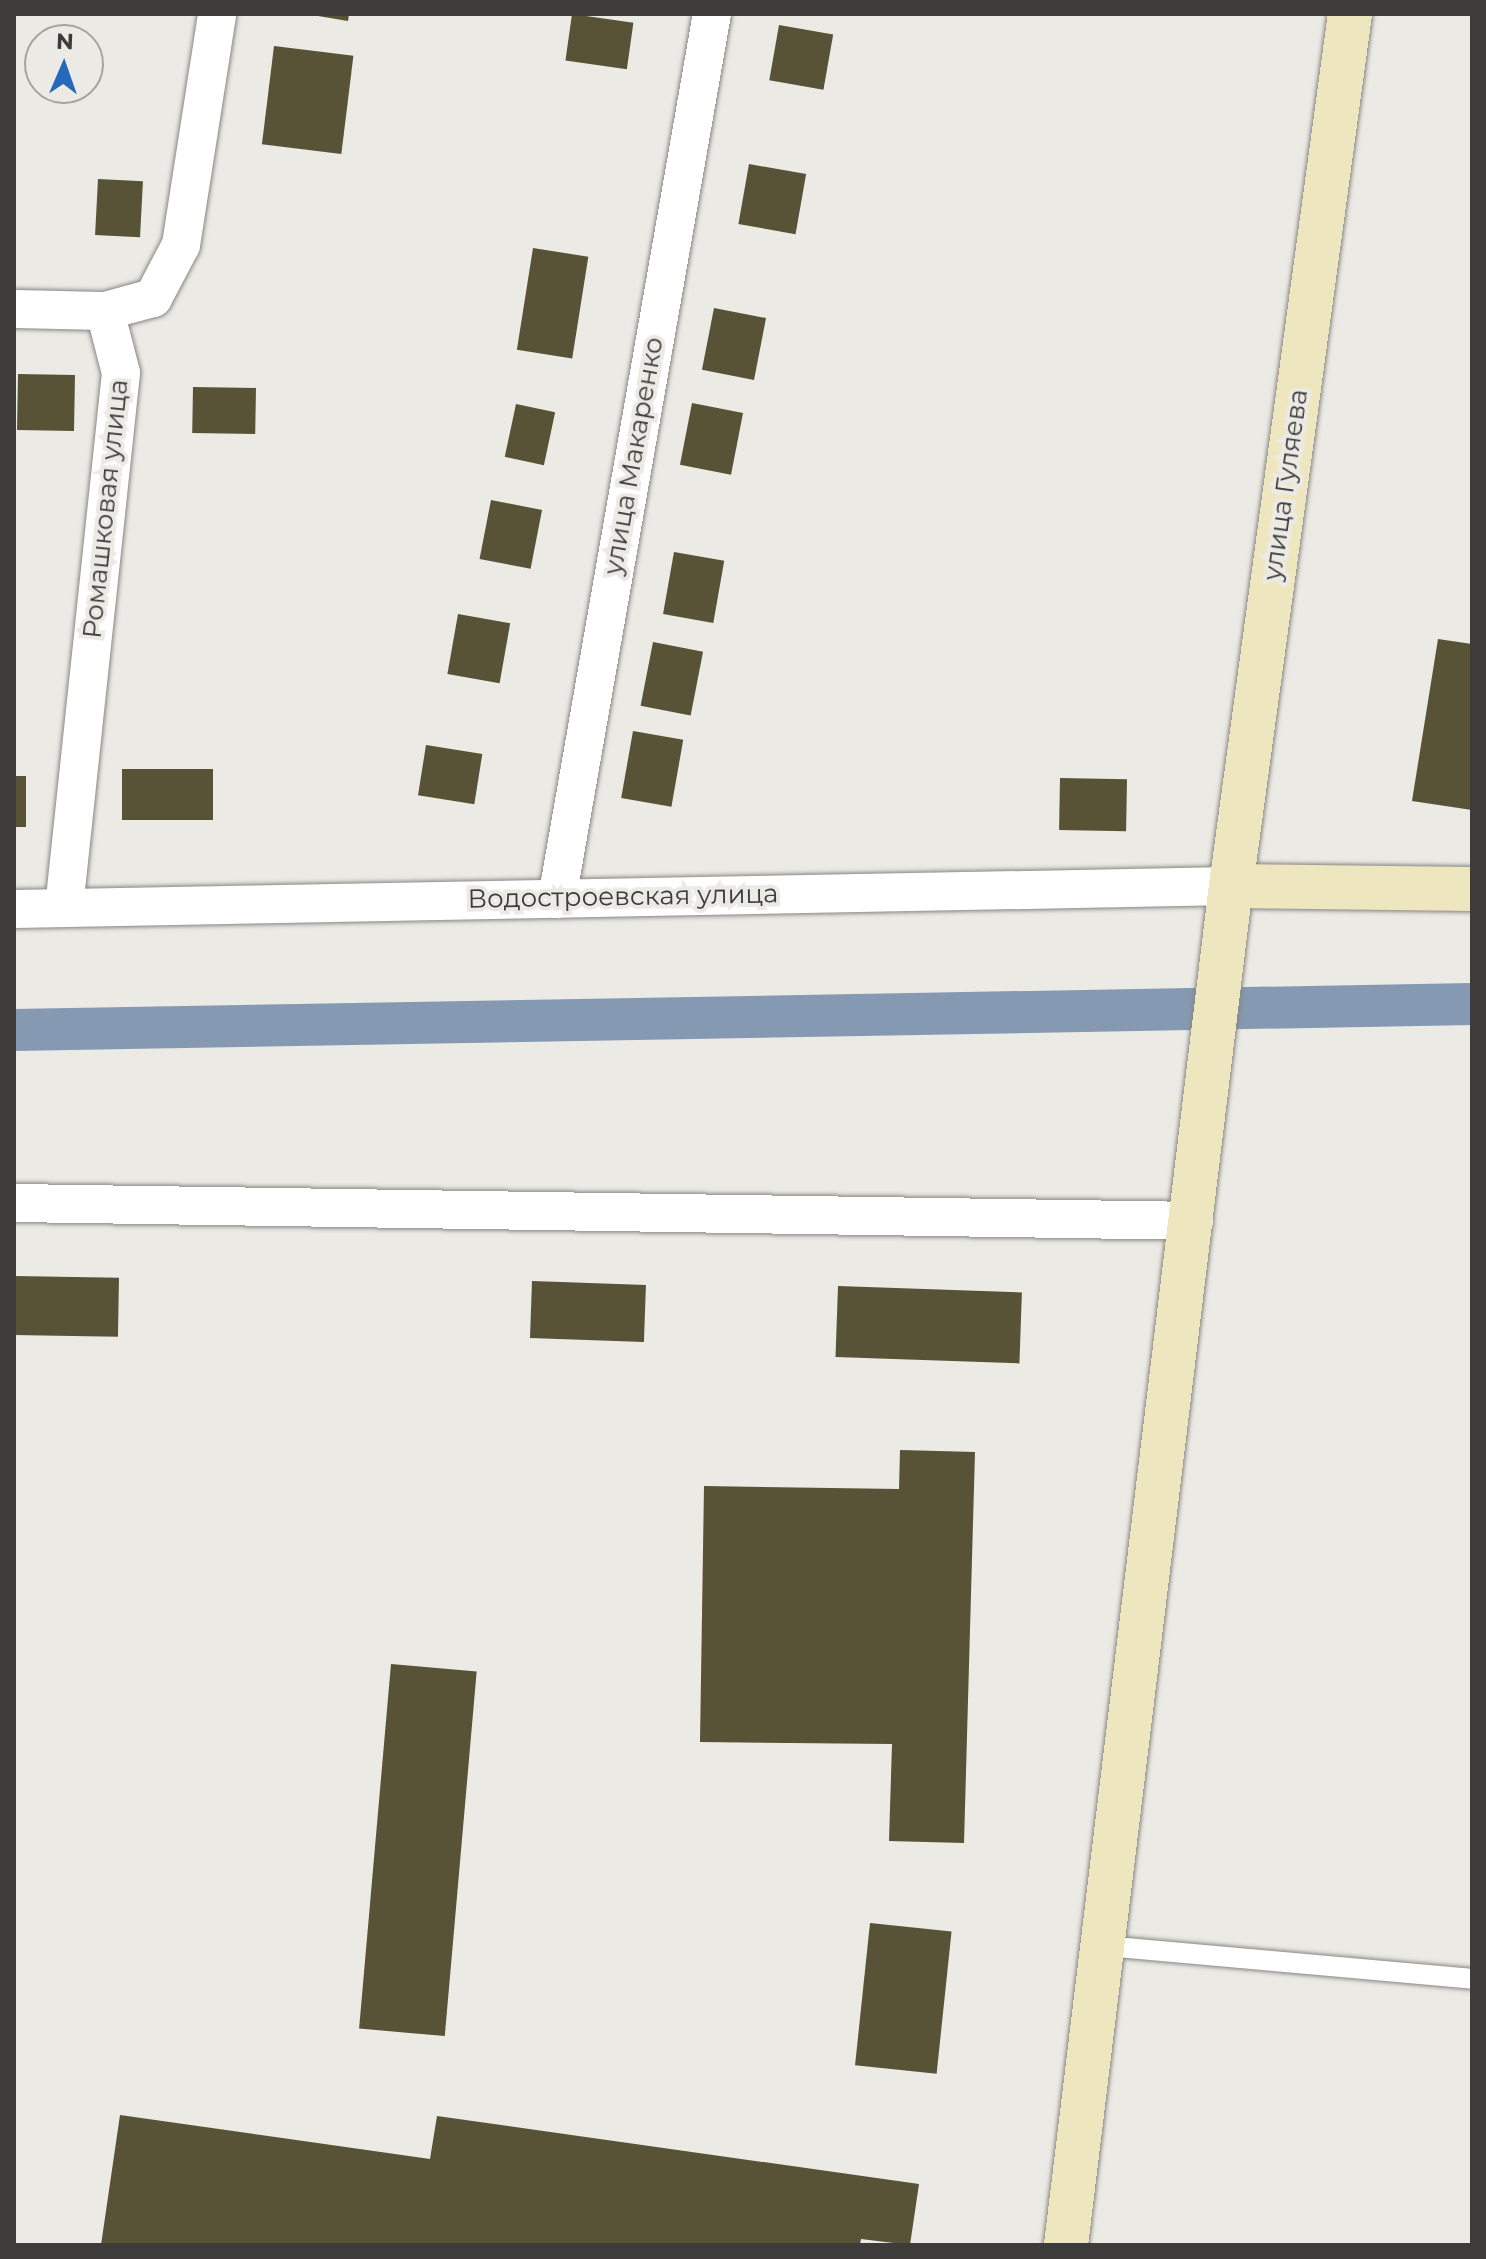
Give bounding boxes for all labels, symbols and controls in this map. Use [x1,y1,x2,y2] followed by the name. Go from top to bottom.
[24,24,104,104] north arrow
[55,28,74,55] text: N
[598,335,670,577] street label: улица Макаренко
[77,378,135,640] street label: Ромашковая улица
[1257,387,1315,583] street label: улица Гуляева
[467,879,779,915] street label: Водостроевская улица

